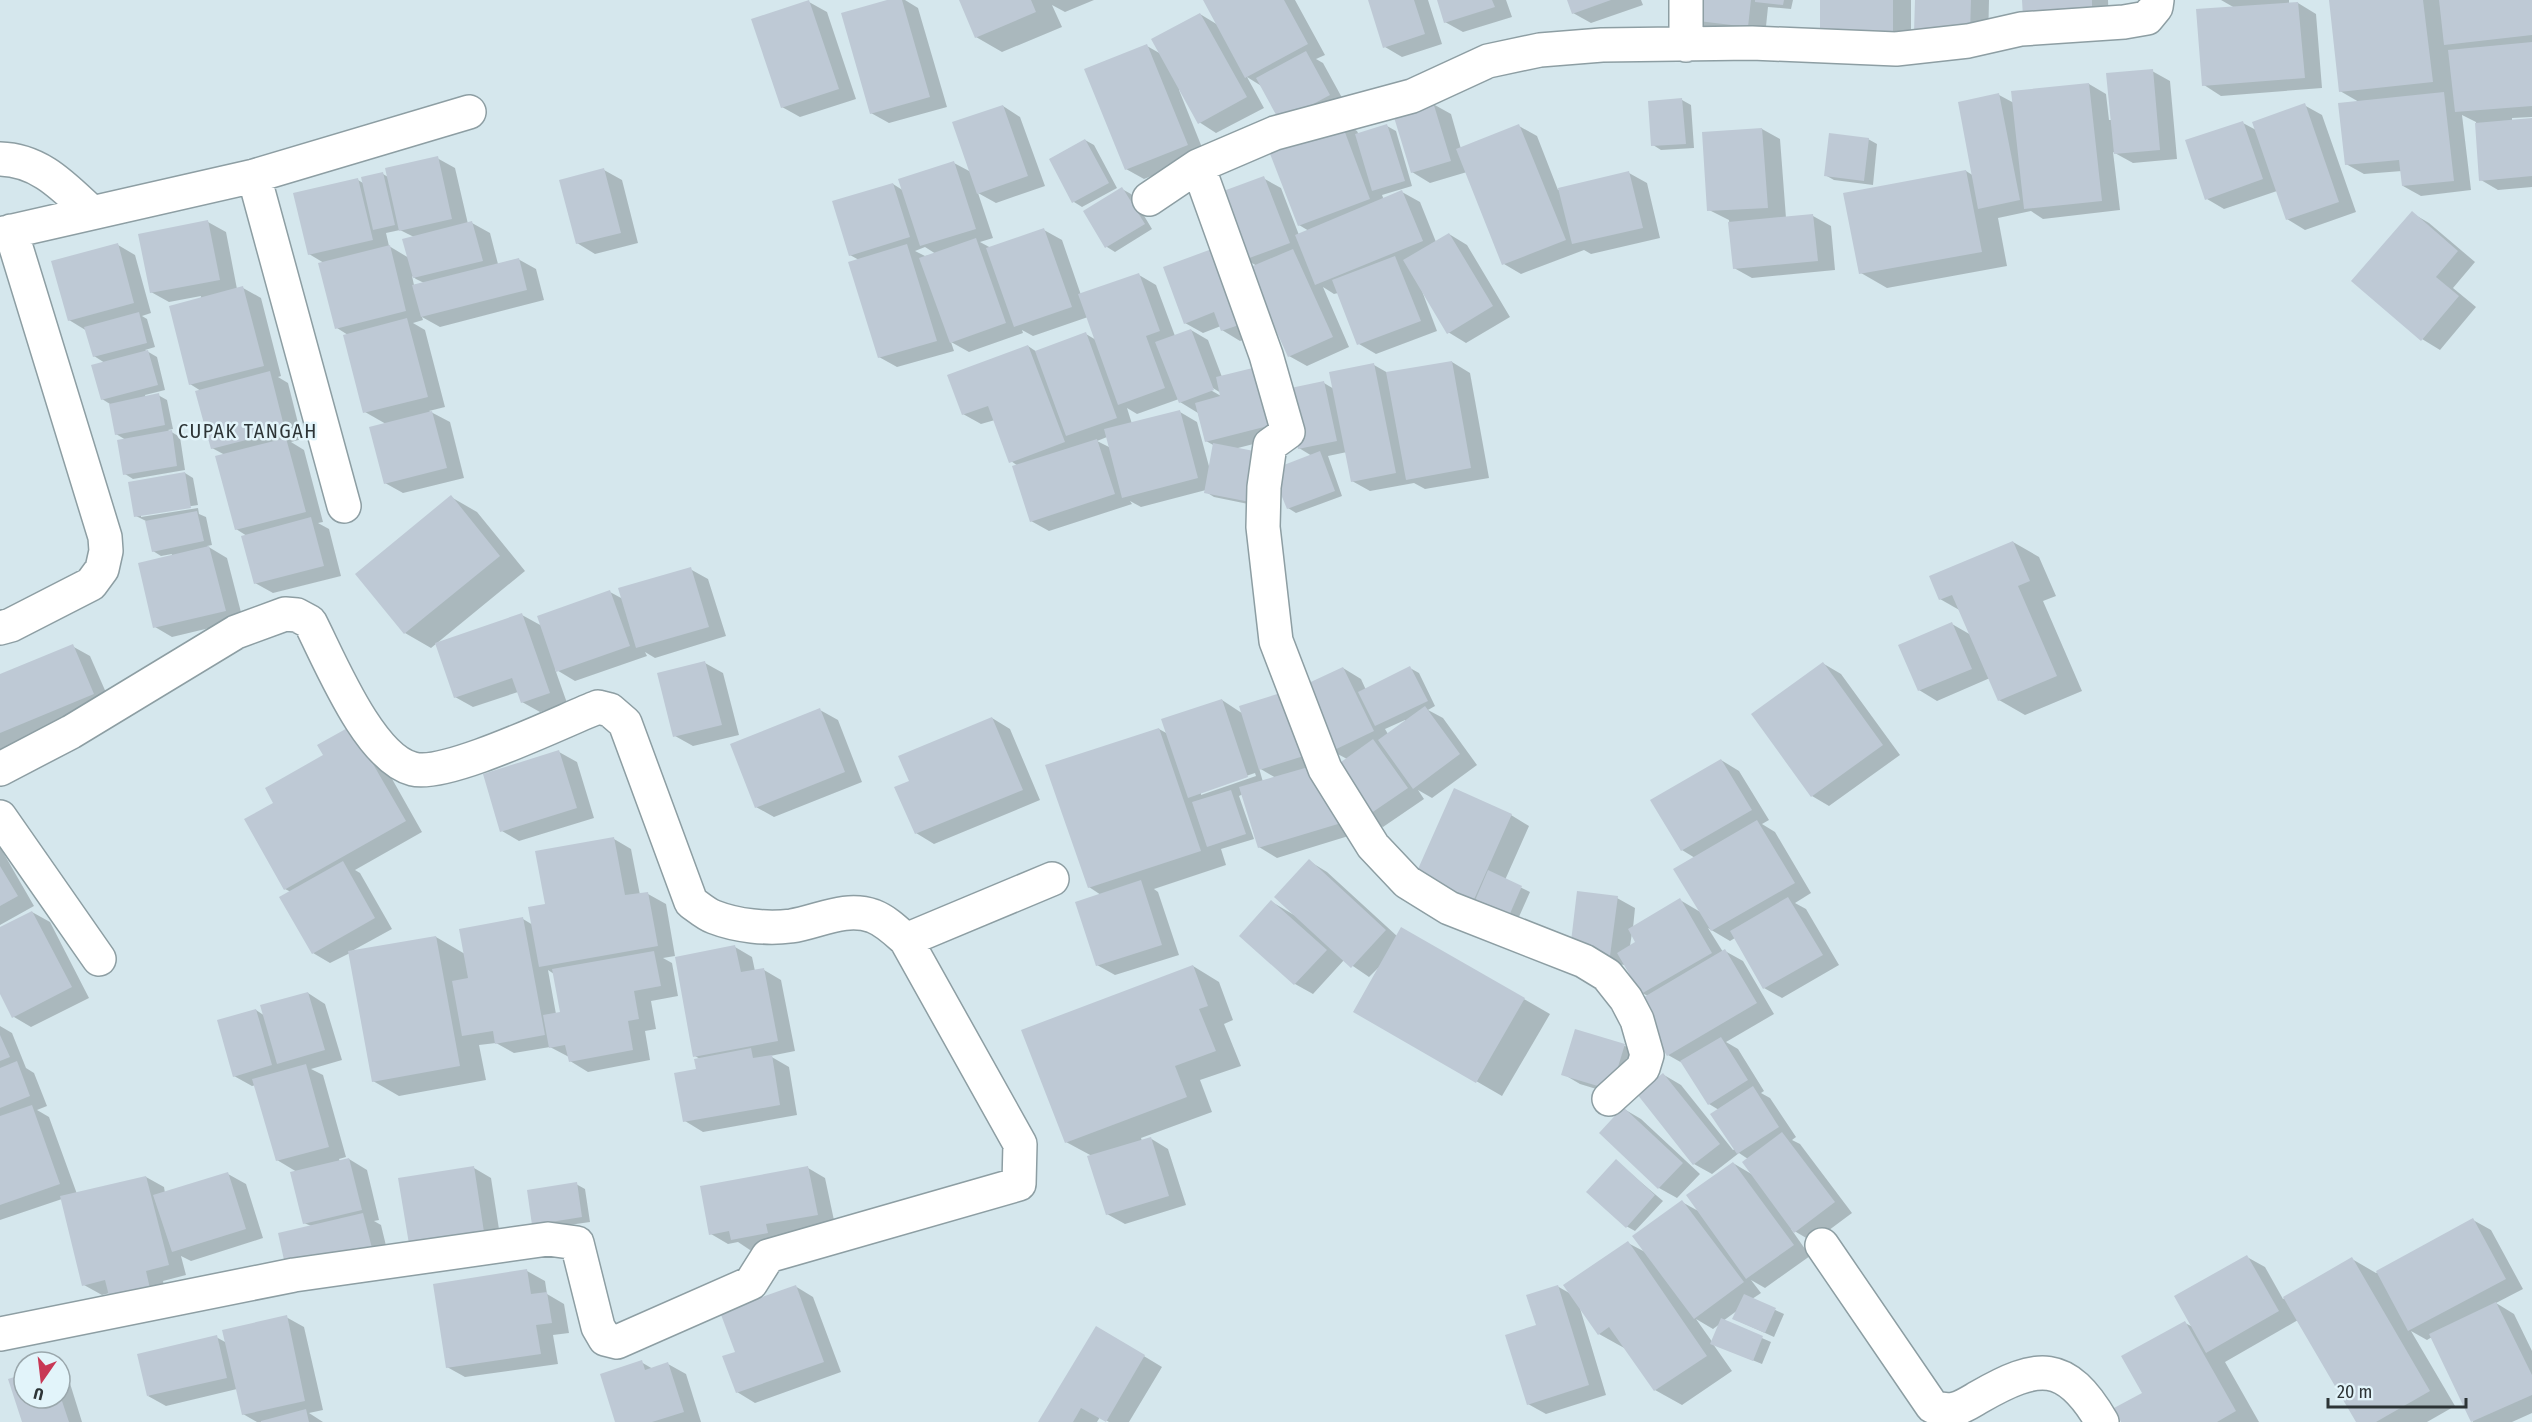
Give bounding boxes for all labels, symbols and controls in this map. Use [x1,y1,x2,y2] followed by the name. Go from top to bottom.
[178,419,318,443] district label: CUPAK TANGAH
[12,1350,72,1410] north arrow
[2328,1371,2466,1409] scale bar
[2337,1381,2372,1403] text: 20 m
[32,1384,45,1404] text: U

